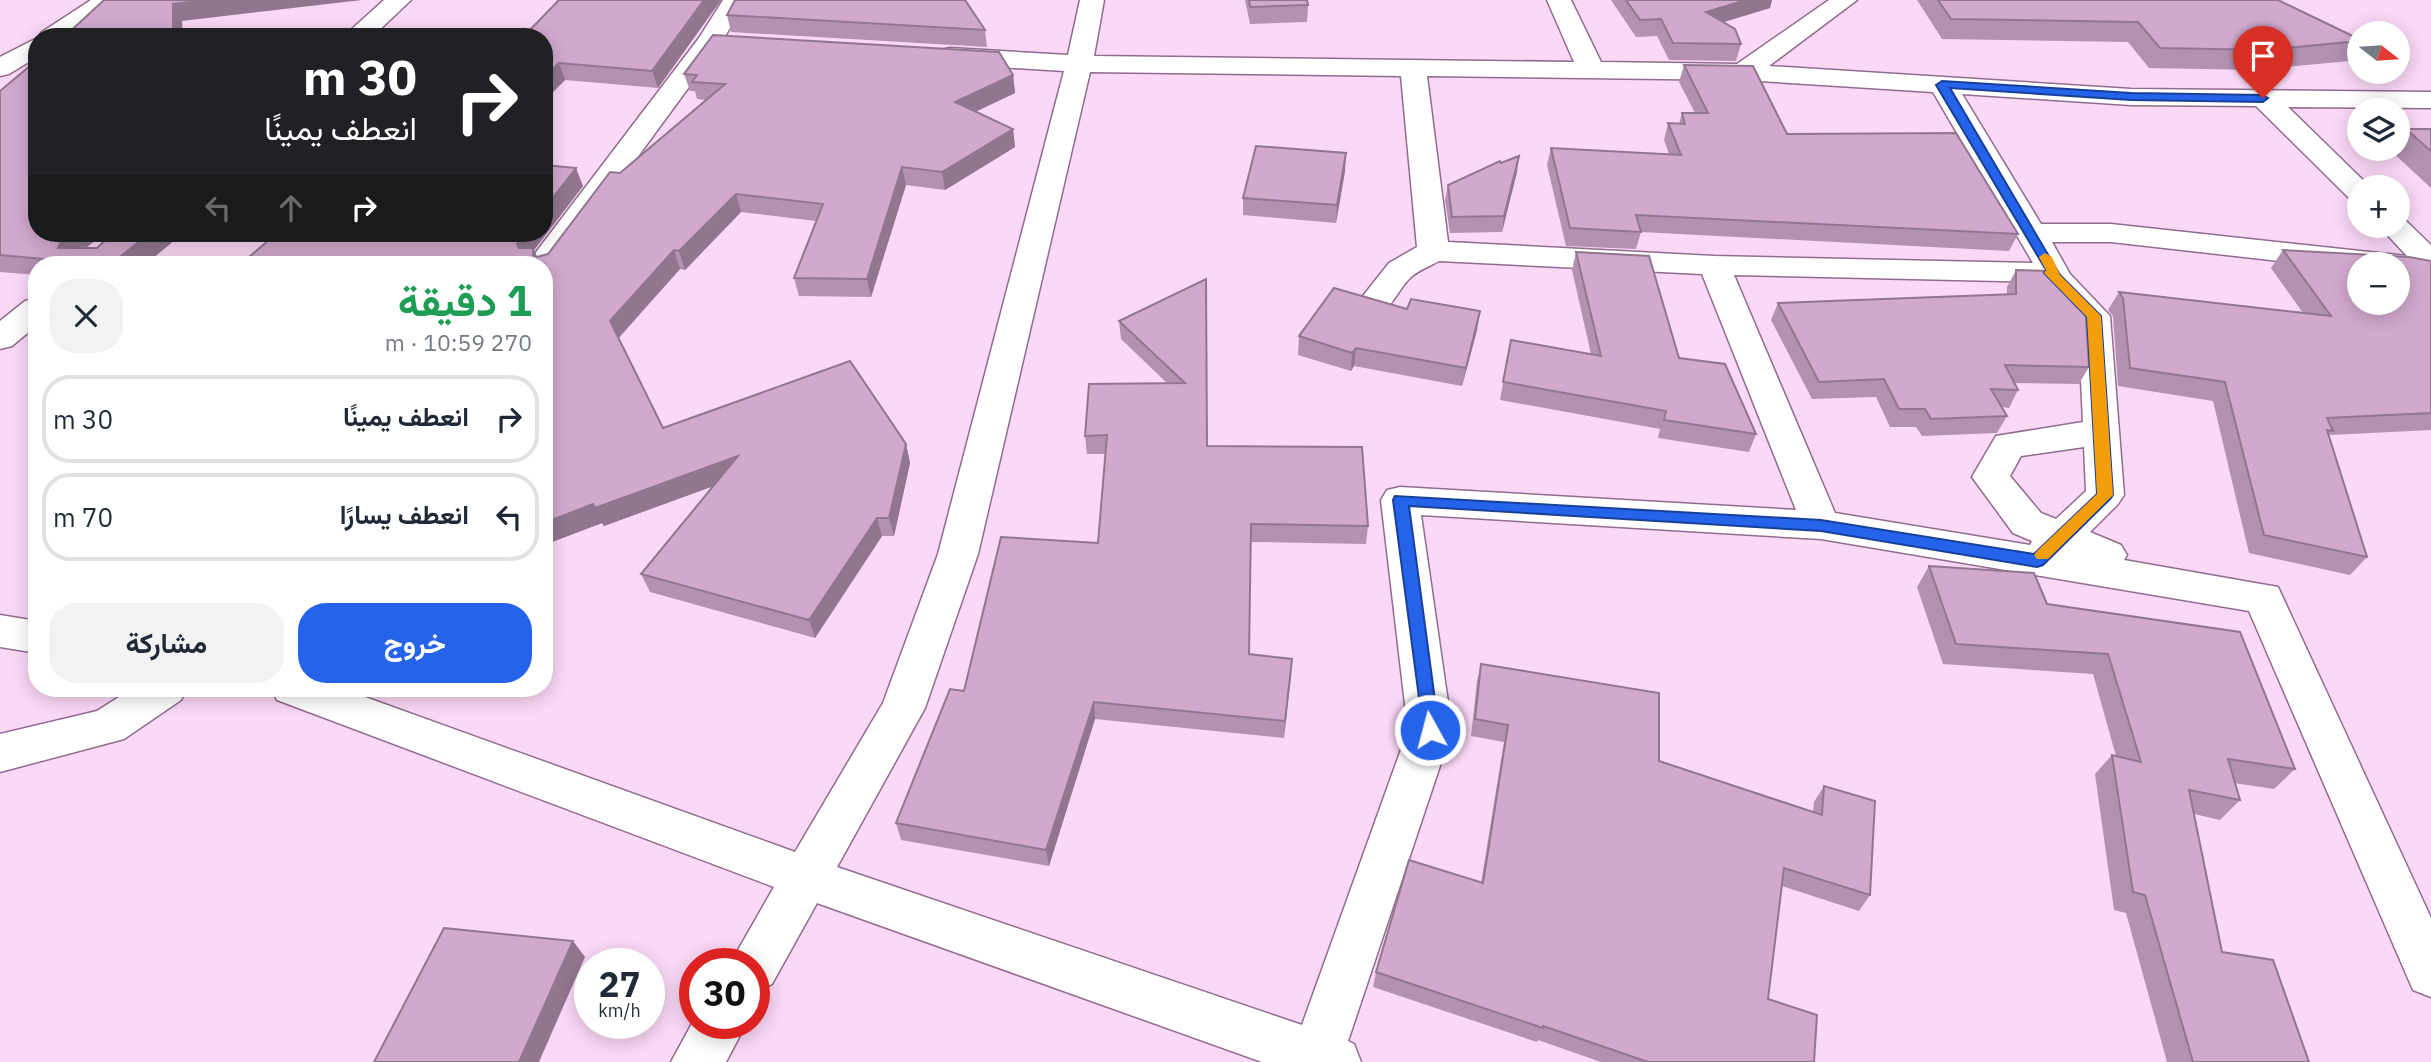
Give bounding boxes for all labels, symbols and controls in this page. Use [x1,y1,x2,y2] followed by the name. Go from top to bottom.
[2347,21,2410,84] north arrow
[2347,21,2410,315] map controls
[2233,26,2293,98] pin
[2244,37,2282,75] icon: arrive
[303,45,417,108] text: 30 m
[441,56,532,147] icon: right
[2347,98,2410,161] button: layers
[264,107,417,149] text: انعطف يمينًا
[2347,175,2410,238] button: +
[199,189,237,227] icon: left
[272,189,310,227] icon: ahead
[345,189,383,227] icon: right
[2347,252,2410,315] button: −
[398,273,532,328] text: 1 دقيقة
[49,279,123,353] button: close
[385,327,532,357] text: 270 m · 10:59
[343,399,469,433] text: انعطف يمينًا
[490,400,528,438] icon: right
[53,402,113,436] text: 30 m
[340,497,469,531] text: انعطف يسارًا
[490,498,528,536] icon: left
[53,500,113,534] text: 70 m
[49,603,284,683] button: مشاركة
[298,603,532,683] button: خروج
[1393,693,1467,767] position arrow
[679,948,770,1039] speed limit sign: 30
[598,961,641,1007] text: 27
[598,999,641,1022] text: km/h

